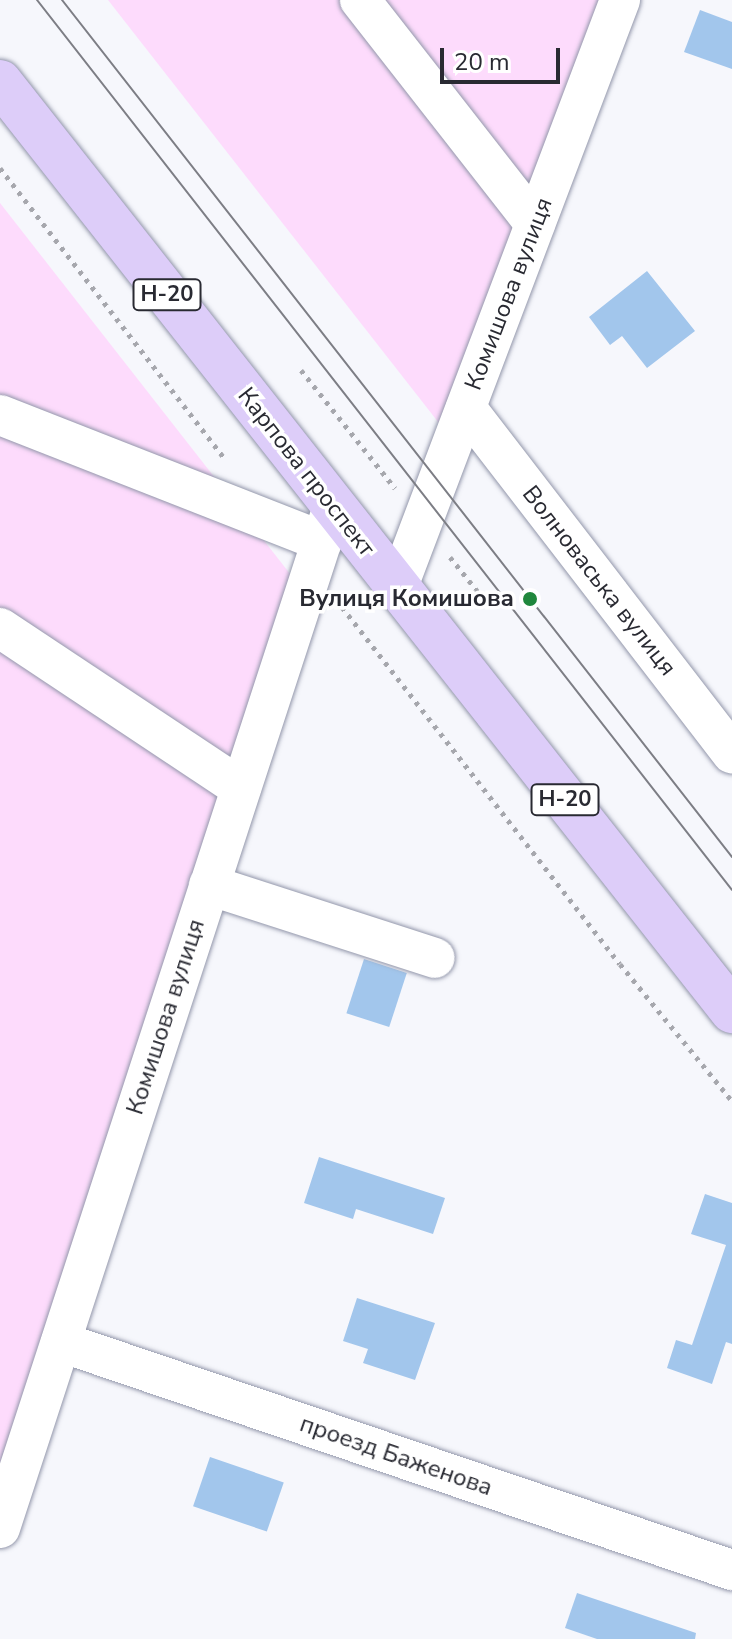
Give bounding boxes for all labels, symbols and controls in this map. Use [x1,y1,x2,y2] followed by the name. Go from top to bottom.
[444,32,564,82] scale bar
[454,46,510,78] text: 20 m
[459,194,559,394] street label: Комишова вулиця
[131,277,203,313] road number: Н-20
[231,382,381,562] street label: Карпова проспект
[516,480,682,682] street label: Волноваська вулиця
[299,585,514,613] place label: Вулиця Комишова
[521,590,539,608] marker: Вулиця Комишова
[529,782,601,818] road number: Н-20
[121,916,211,1118] street label: Комишова вулиця
[296,1410,496,1502] street label: проезд Баженова

